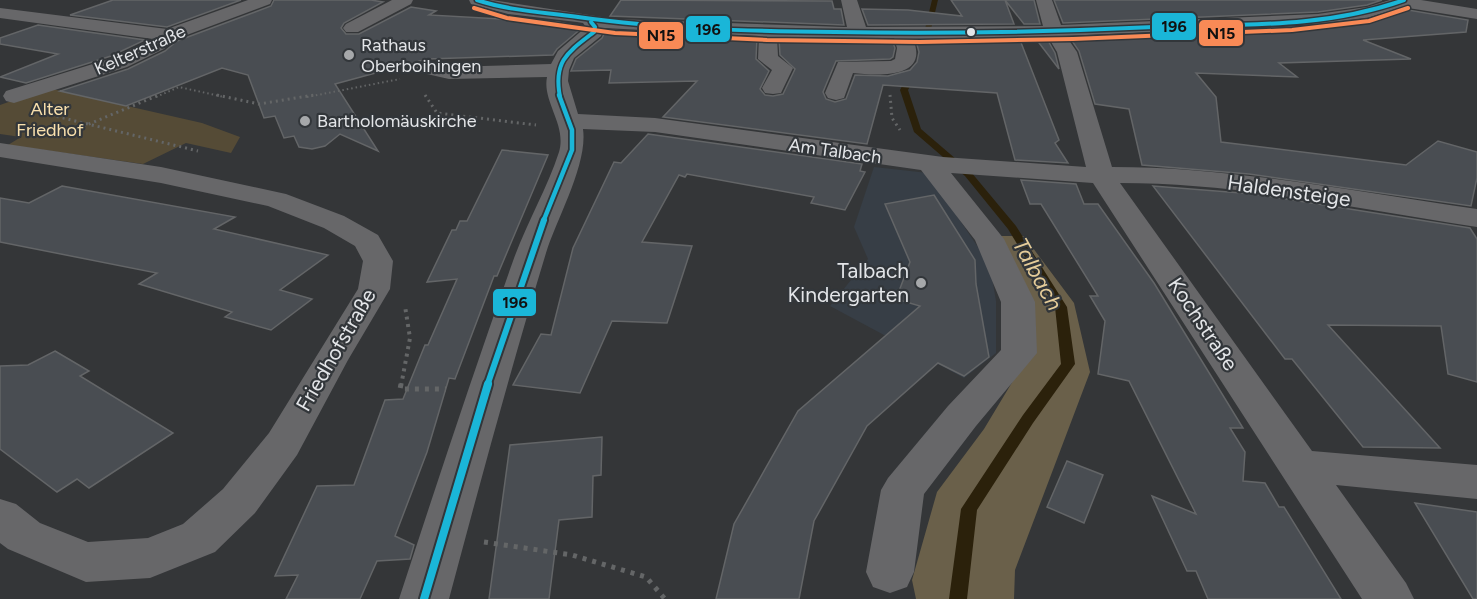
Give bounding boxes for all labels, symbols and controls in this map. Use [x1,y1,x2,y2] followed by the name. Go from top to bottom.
[1151,12,1197,41] line badge: 196
[685,15,731,43] line badge: 196
[1161,17,1187,36] text: 196
[1198,19,1244,47] line badge: N15
[91,20,189,80] street label: Kelterstraße
[695,20,721,39] text: 196
[638,21,684,50] line badge: N15
[1207,24,1235,43] text: N15
[647,26,675,45] text: N15
[965,26,977,38] unlabelled marker
[361,34,481,77] place label: Rathaus Oberboihingen
[342,48,356,62] marker: Rathaus Oberboihingen
[16,98,84,141] park label: Alter Friedhof
[317,110,477,132] place label: Bartholomäuskirche
[298,114,312,128] marker: Bartholomäuskirche
[787,134,883,168] street label: Am Talbach
[1226,169,1352,212] street label: Haldensteige
[1007,233,1068,315] water label: Talbach
[788,258,909,307] place label: Talbach Kindergarten
[1163,272,1244,375] street label: Kochstraße
[914,276,928,290] marker: Talbach Kindergarten
[290,284,381,416] street label: Friedhofstraße
[492,288,537,317] line badge: 196
[502,293,528,312] text: 196

